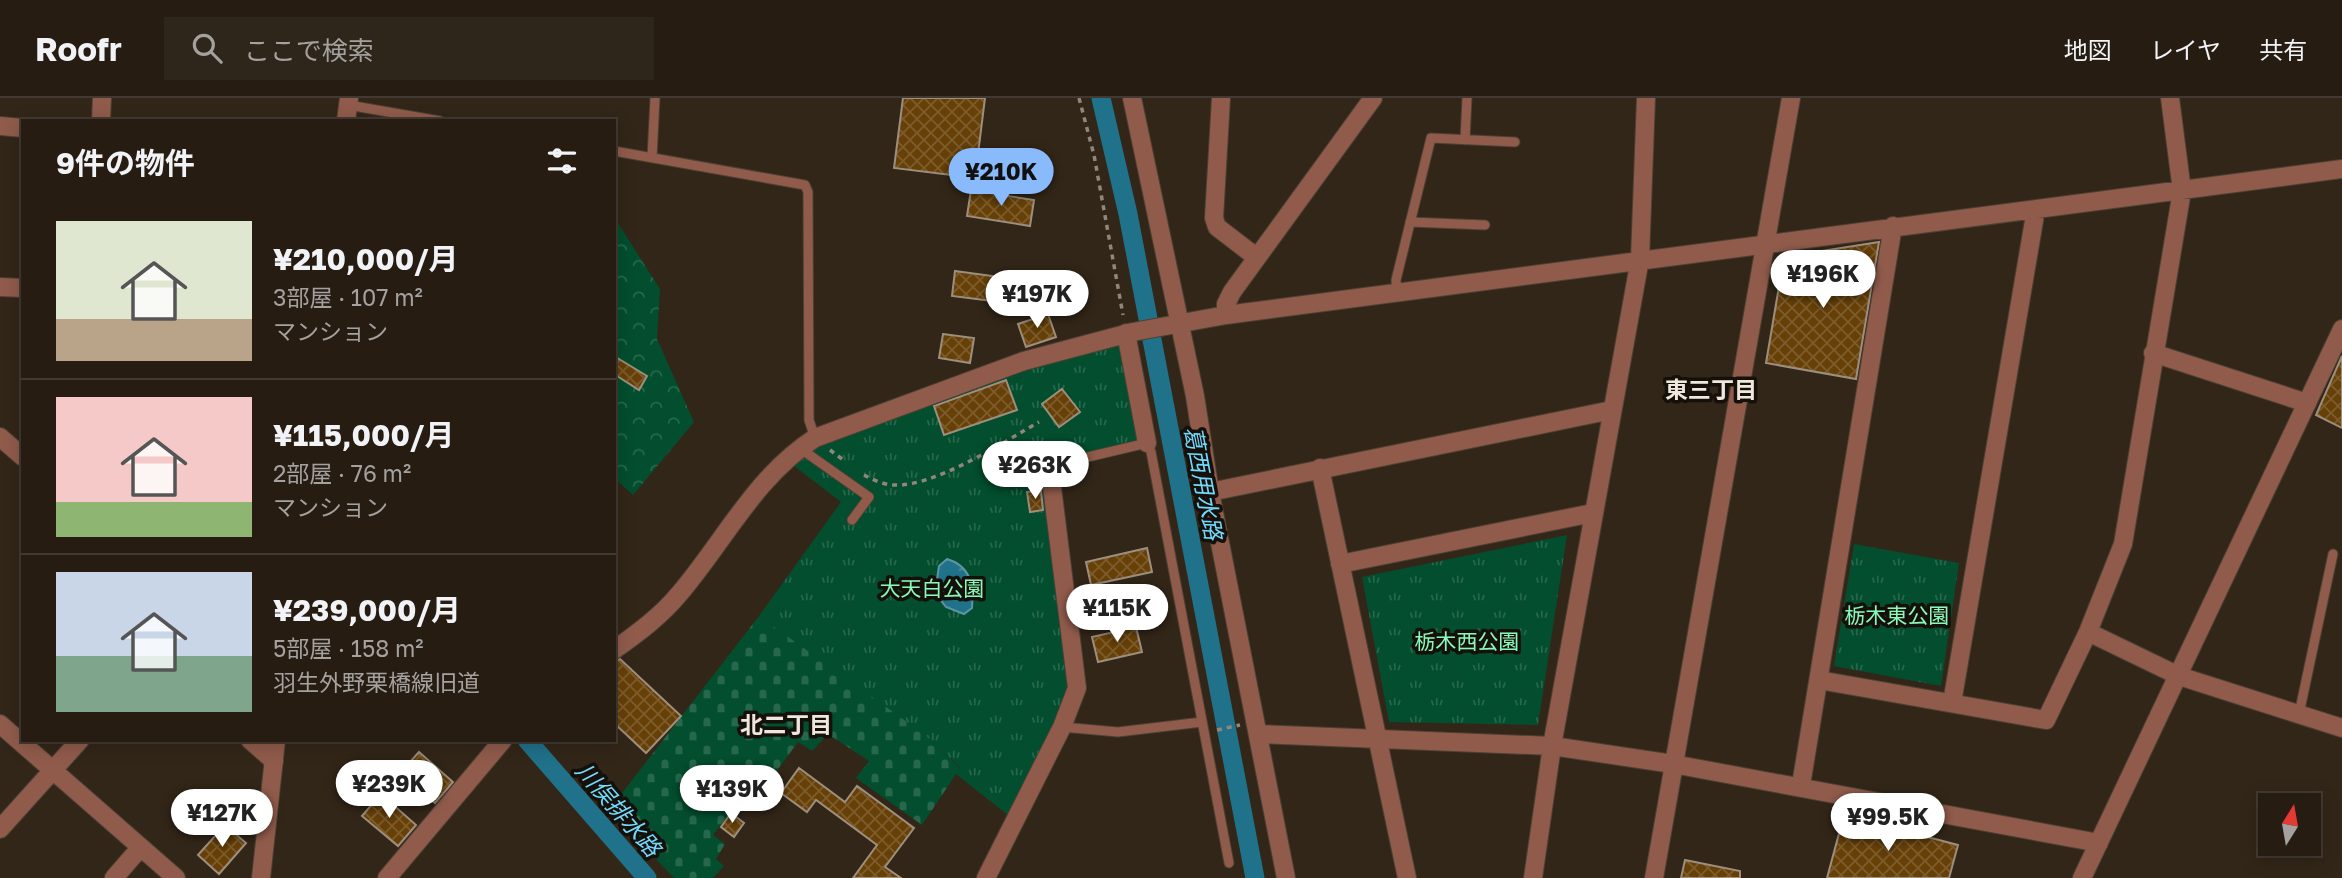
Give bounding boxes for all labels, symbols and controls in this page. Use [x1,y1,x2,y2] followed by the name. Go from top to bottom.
[164,17,654,80] search box
[35,29,122,68] text: Roofr
[188,29,226,67] icon: search
[244,35,374,66] text: ここで検索
[2064,35,2112,64] text: 地図
[2150,35,2221,64] text: レイヤ
[2259,35,2307,64] text: 共有
[543,142,581,180] icon: filters
[56,145,195,181] text: 9件の物件
[952,148,1050,208] pin: ¥210K
[965,157,1037,185] text: ¥210K
[273,241,459,277] text: ¥210,000/月
[112,249,196,333] icon: home
[1774,250,1872,310] pin: ¥196K
[1787,259,1859,287] text: ¥196K
[988,271,1086,330] pin: ¥197K
[1002,279,1072,307] text: ¥197K
[273,283,423,311] text: 3部屋 · 107 m²
[273,317,388,345] text: マンション
[1665,375,1757,403] district label: 東三丁目
[273,417,455,453] text: ¥115,000/月
[1179,424,1229,544] water label: 葛西用水路
[112,425,196,509] icon: home
[986,442,1084,501] pin: ¥263K
[998,450,1072,478] text: ¥263K
[273,459,411,487] text: 2部屋 · 76 m²
[273,493,388,521] text: マンション
[880,575,985,601] park label: 大天白公園
[1068,584,1166,644] pin: ¥115K
[273,592,461,628] text: ¥239,000/月
[1082,593,1152,621] text: ¥115K
[112,600,196,684] icon: home
[1845,602,1950,628] park label: 栃木東公園
[1415,628,1520,654] park label: 栃木西公園
[273,634,424,662] text: 5部屋 · 158 m²
[273,668,480,696] text: 羽生外野栗橋線旧道
[740,710,832,738] district label: 北二丁目
[571,756,669,863] water label: 川俣排水路
[340,760,438,820] pin: ¥239K
[683,766,781,825] pin: ¥139K
[352,769,426,797] text: ¥239K
[696,774,768,802] text: ¥139K
[173,790,271,849] pin: ¥127K
[2258,793,2320,856] north arrow
[2258,793,2321,856] map controls
[1831,794,1945,853] pin: ¥99.5K
[187,798,257,826] text: ¥127K
[1847,802,1929,830] text: ¥99.5K

